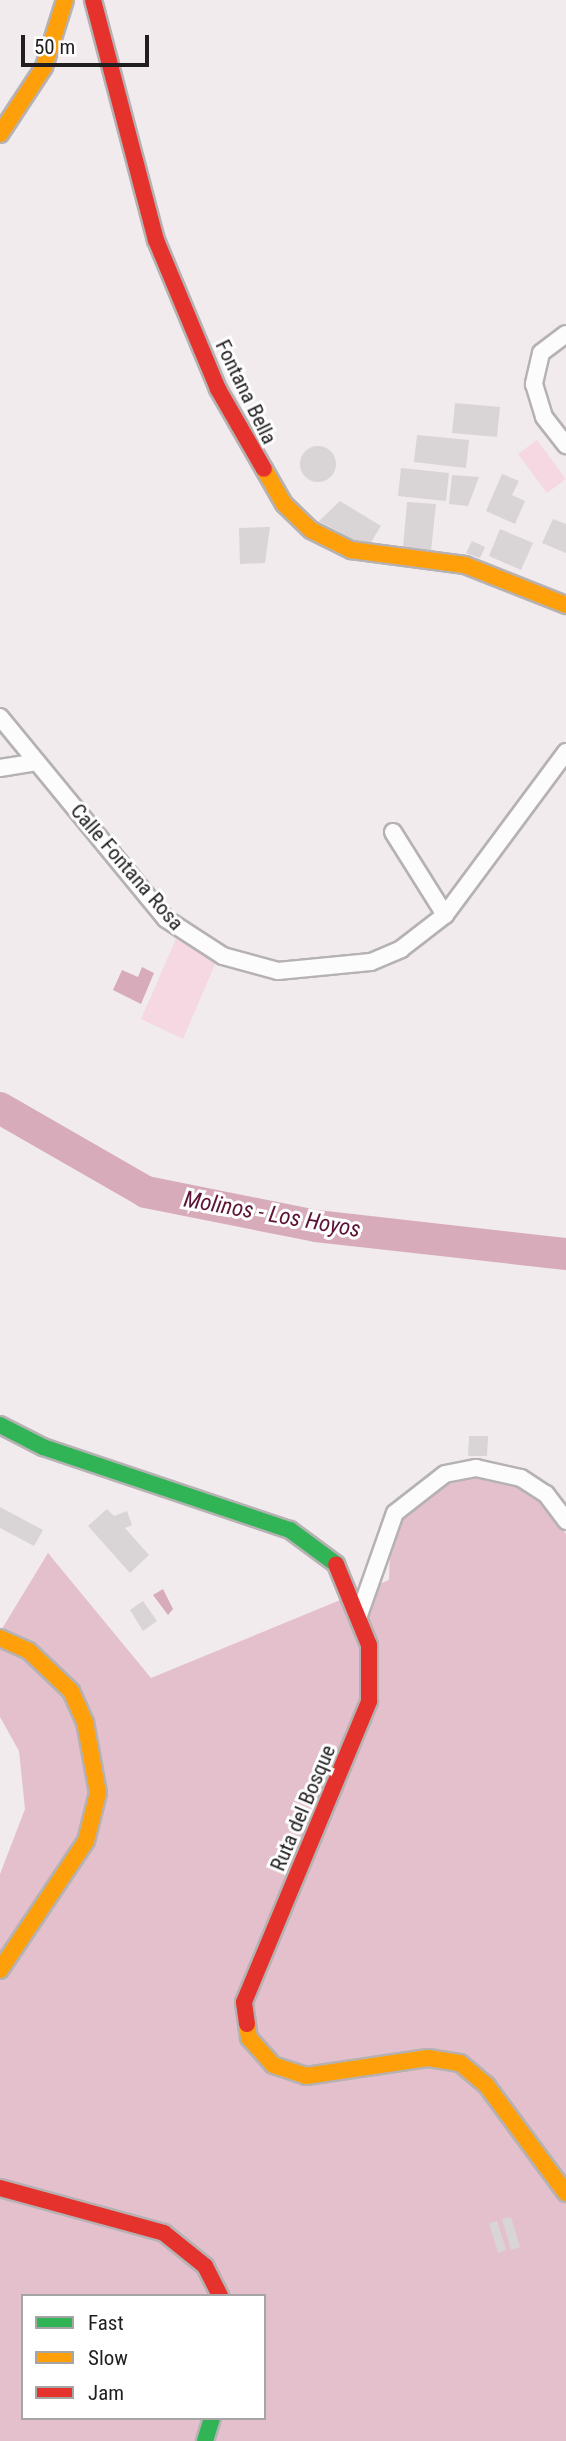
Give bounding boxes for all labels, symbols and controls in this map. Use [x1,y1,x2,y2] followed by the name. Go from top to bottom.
[24,21,152,65] scale bar
[34,35,75,59] text: 50 m
[210,336,282,448] street label: Fontana Bella
[65,799,189,935] street label: Calle Fontana Rosa
[181,1186,363,1244] water label: Molinos - Los Hoyos
[265,1741,341,1875] street label: Ruta del Bosque
[21,2294,266,2420] legend
[88,2311,124,2335] text: Fast
[88,2346,128,2370] text: Slow
[88,2381,124,2405] text: Jam

